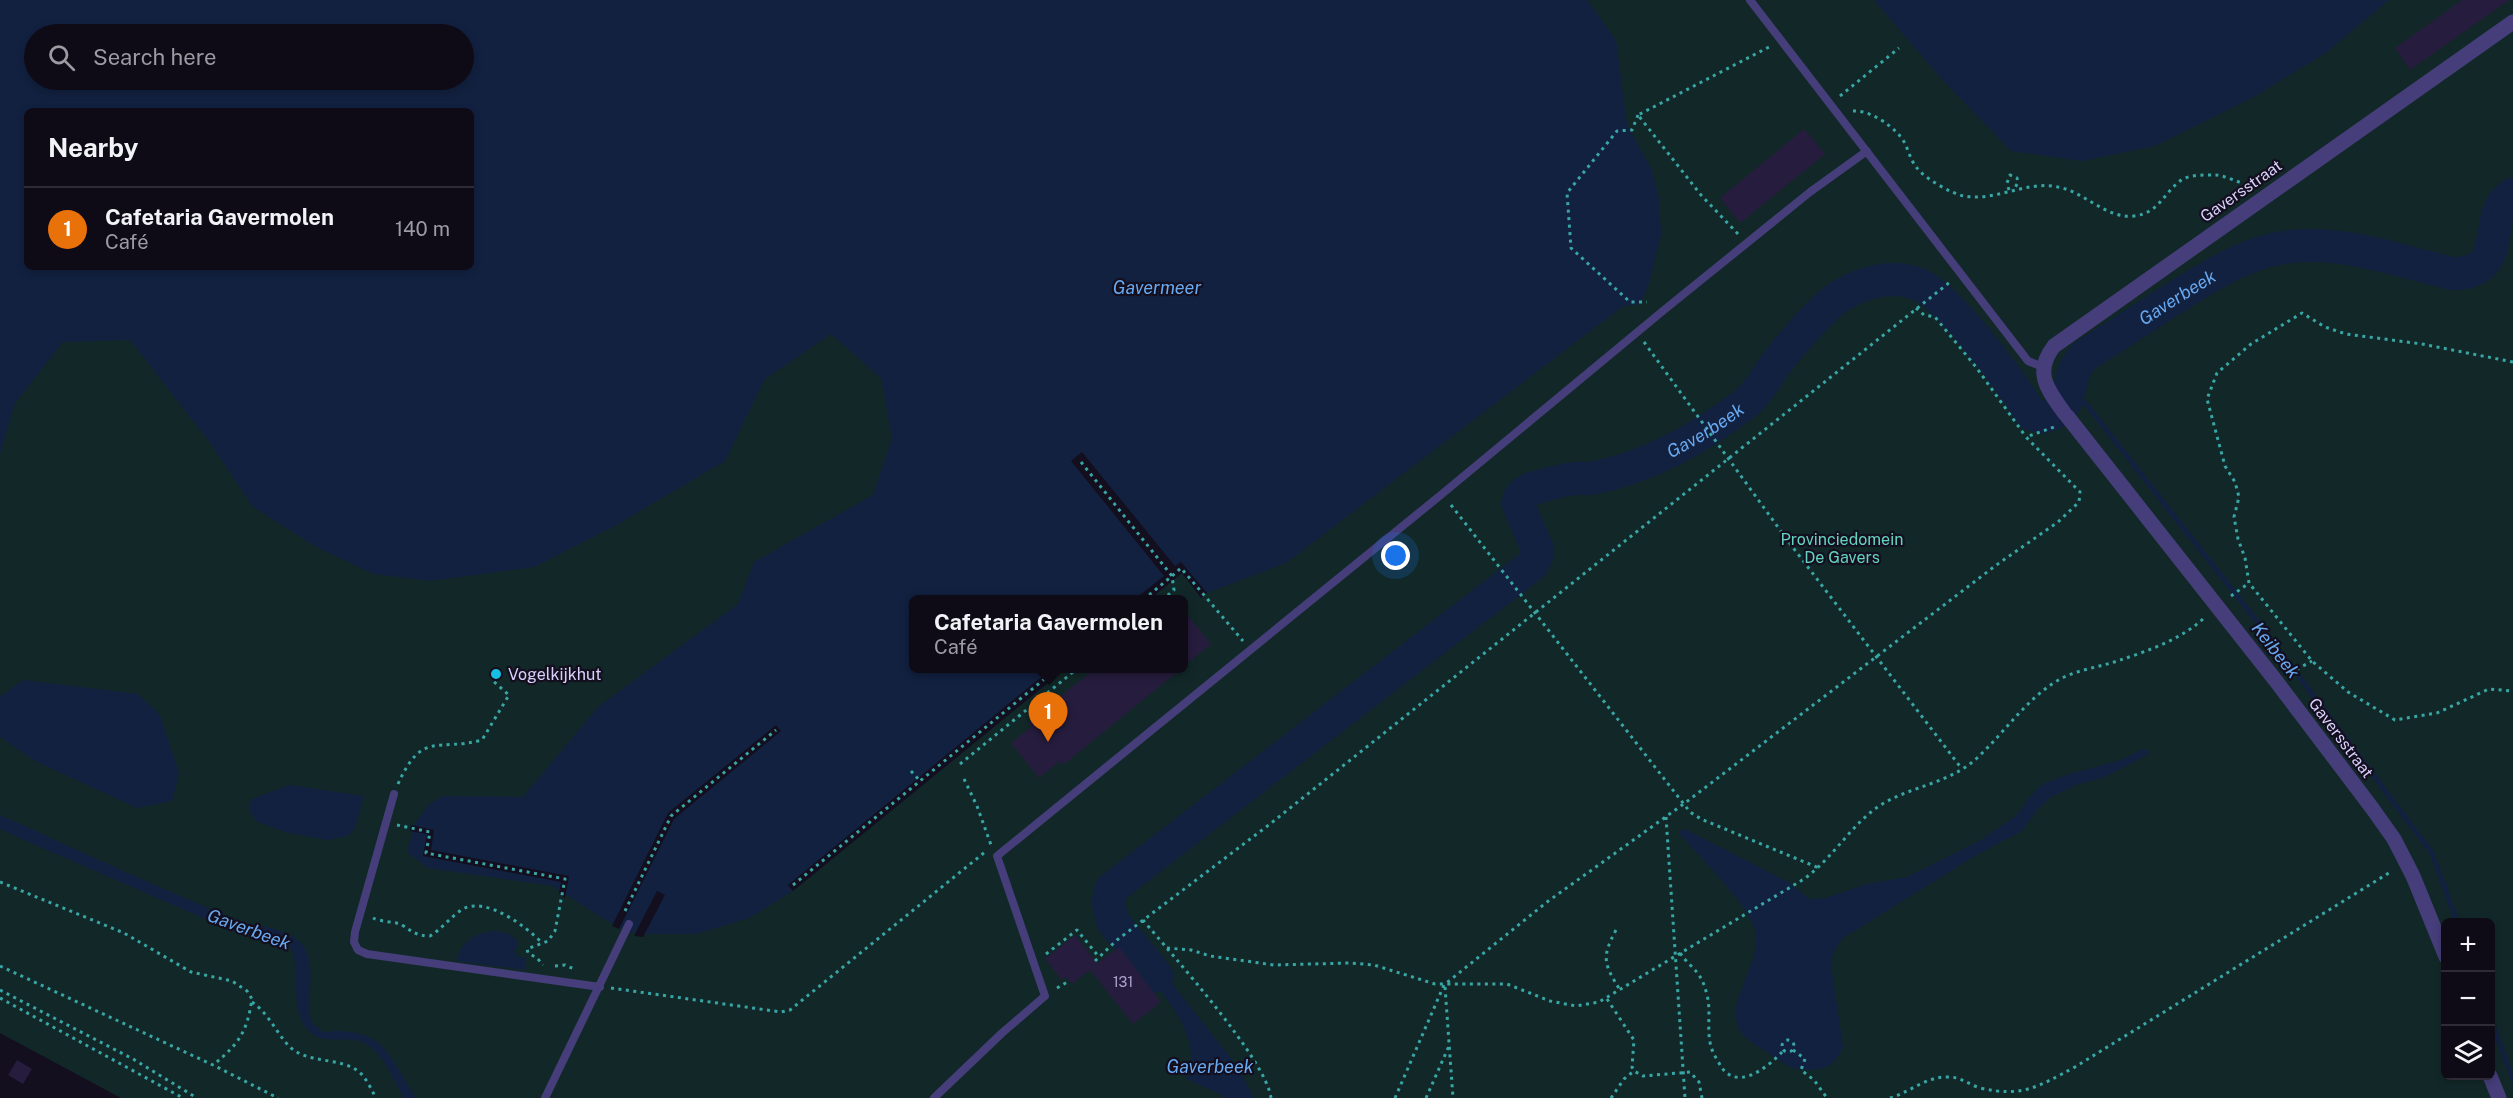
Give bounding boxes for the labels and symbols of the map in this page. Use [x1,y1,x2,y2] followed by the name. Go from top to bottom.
[2197,156,2285,226] street label: Gaversstraat
[2135,265,2219,329] water label: Gaverbeek
[1113,277,1201,298] water label: Gavermeer
[1663,398,1748,462] water label: Gaverbeek
[1781,530,1903,567] park label: Provinciedomein De Gavers
[1381,541,1410,570] your location
[2248,618,2305,682] water label: Keibeek
[508,665,602,684] place label: Vogelkijkhut
[489,667,503,681] marker: Vogelkijkhut
[1028,692,1068,742] pin: 1
[2305,694,2377,782] street label: Gaversstraat
[205,904,294,954] water label: Gaverbeek
[1113,974,1133,990] house number: 131
[1167,1056,1254,1077] water label: Gaverbeek

